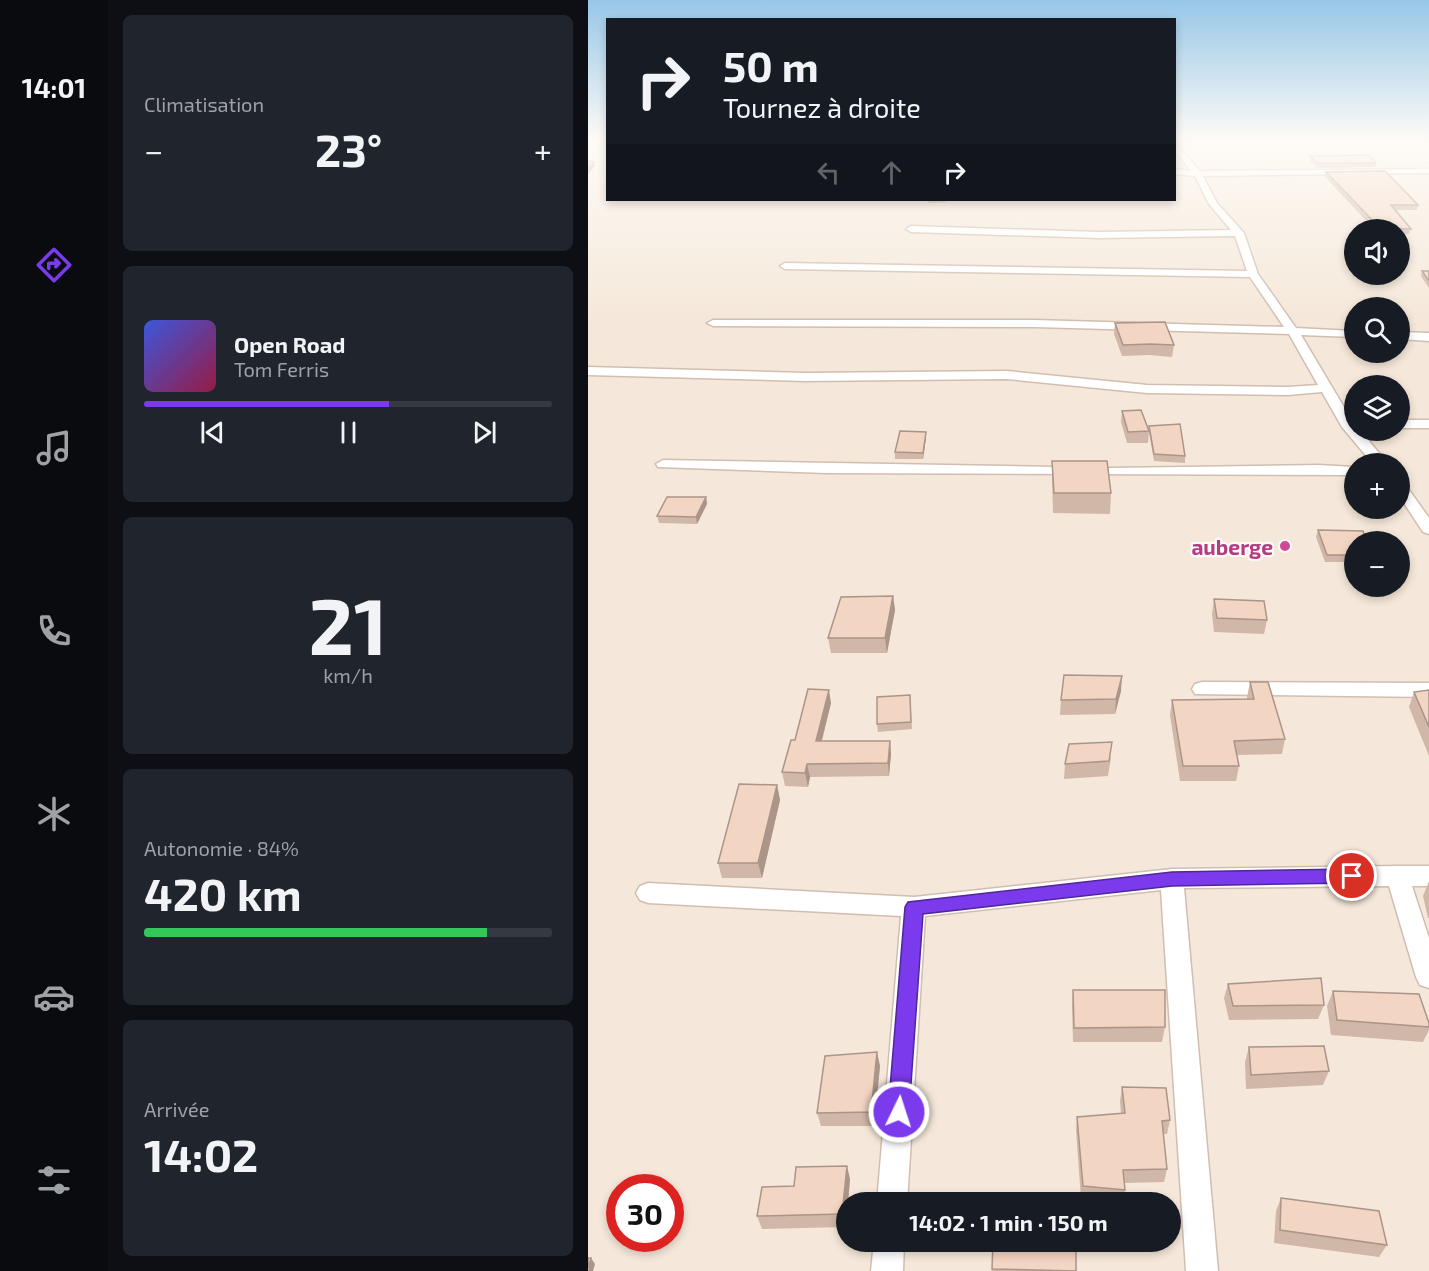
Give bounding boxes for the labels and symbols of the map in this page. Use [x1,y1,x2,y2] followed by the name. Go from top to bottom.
[1191,534,1273,559] place label: auberge
[1278,539,1292,553] marker: auberge
[1326,850,1377,901] pin
[867,1080,931,1144] position arrow
[606,1174,684,1252] speed limit sign: 30

